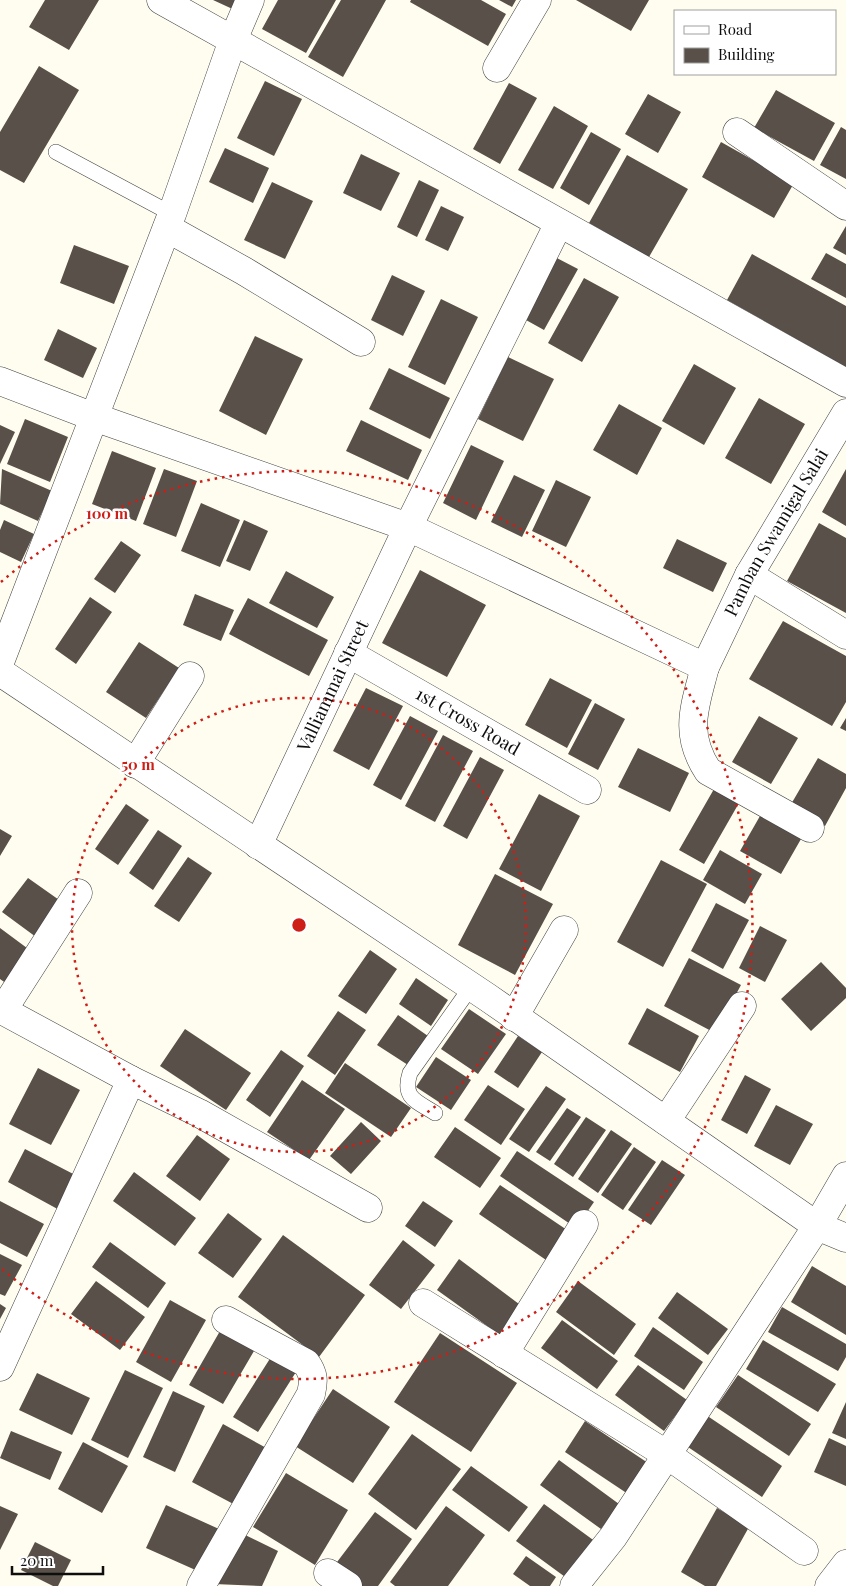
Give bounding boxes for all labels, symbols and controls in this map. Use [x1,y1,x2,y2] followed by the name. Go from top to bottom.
[674,10,836,75] legend
[718,19,752,39] text: Road
[718,44,775,64] text: Building
[718,444,833,620] street label: Pamban Swamigal Salai
[86,503,129,523] text: 100 m
[290,615,374,756] street label: Valliammai Street
[412,681,525,760] street label: 1st Cross Road
[121,754,155,774] text: 50 m
[290,916,308,934] centre of rings
[12,1544,104,1576] scale bar
[20,1550,54,1570] text: 20 m

